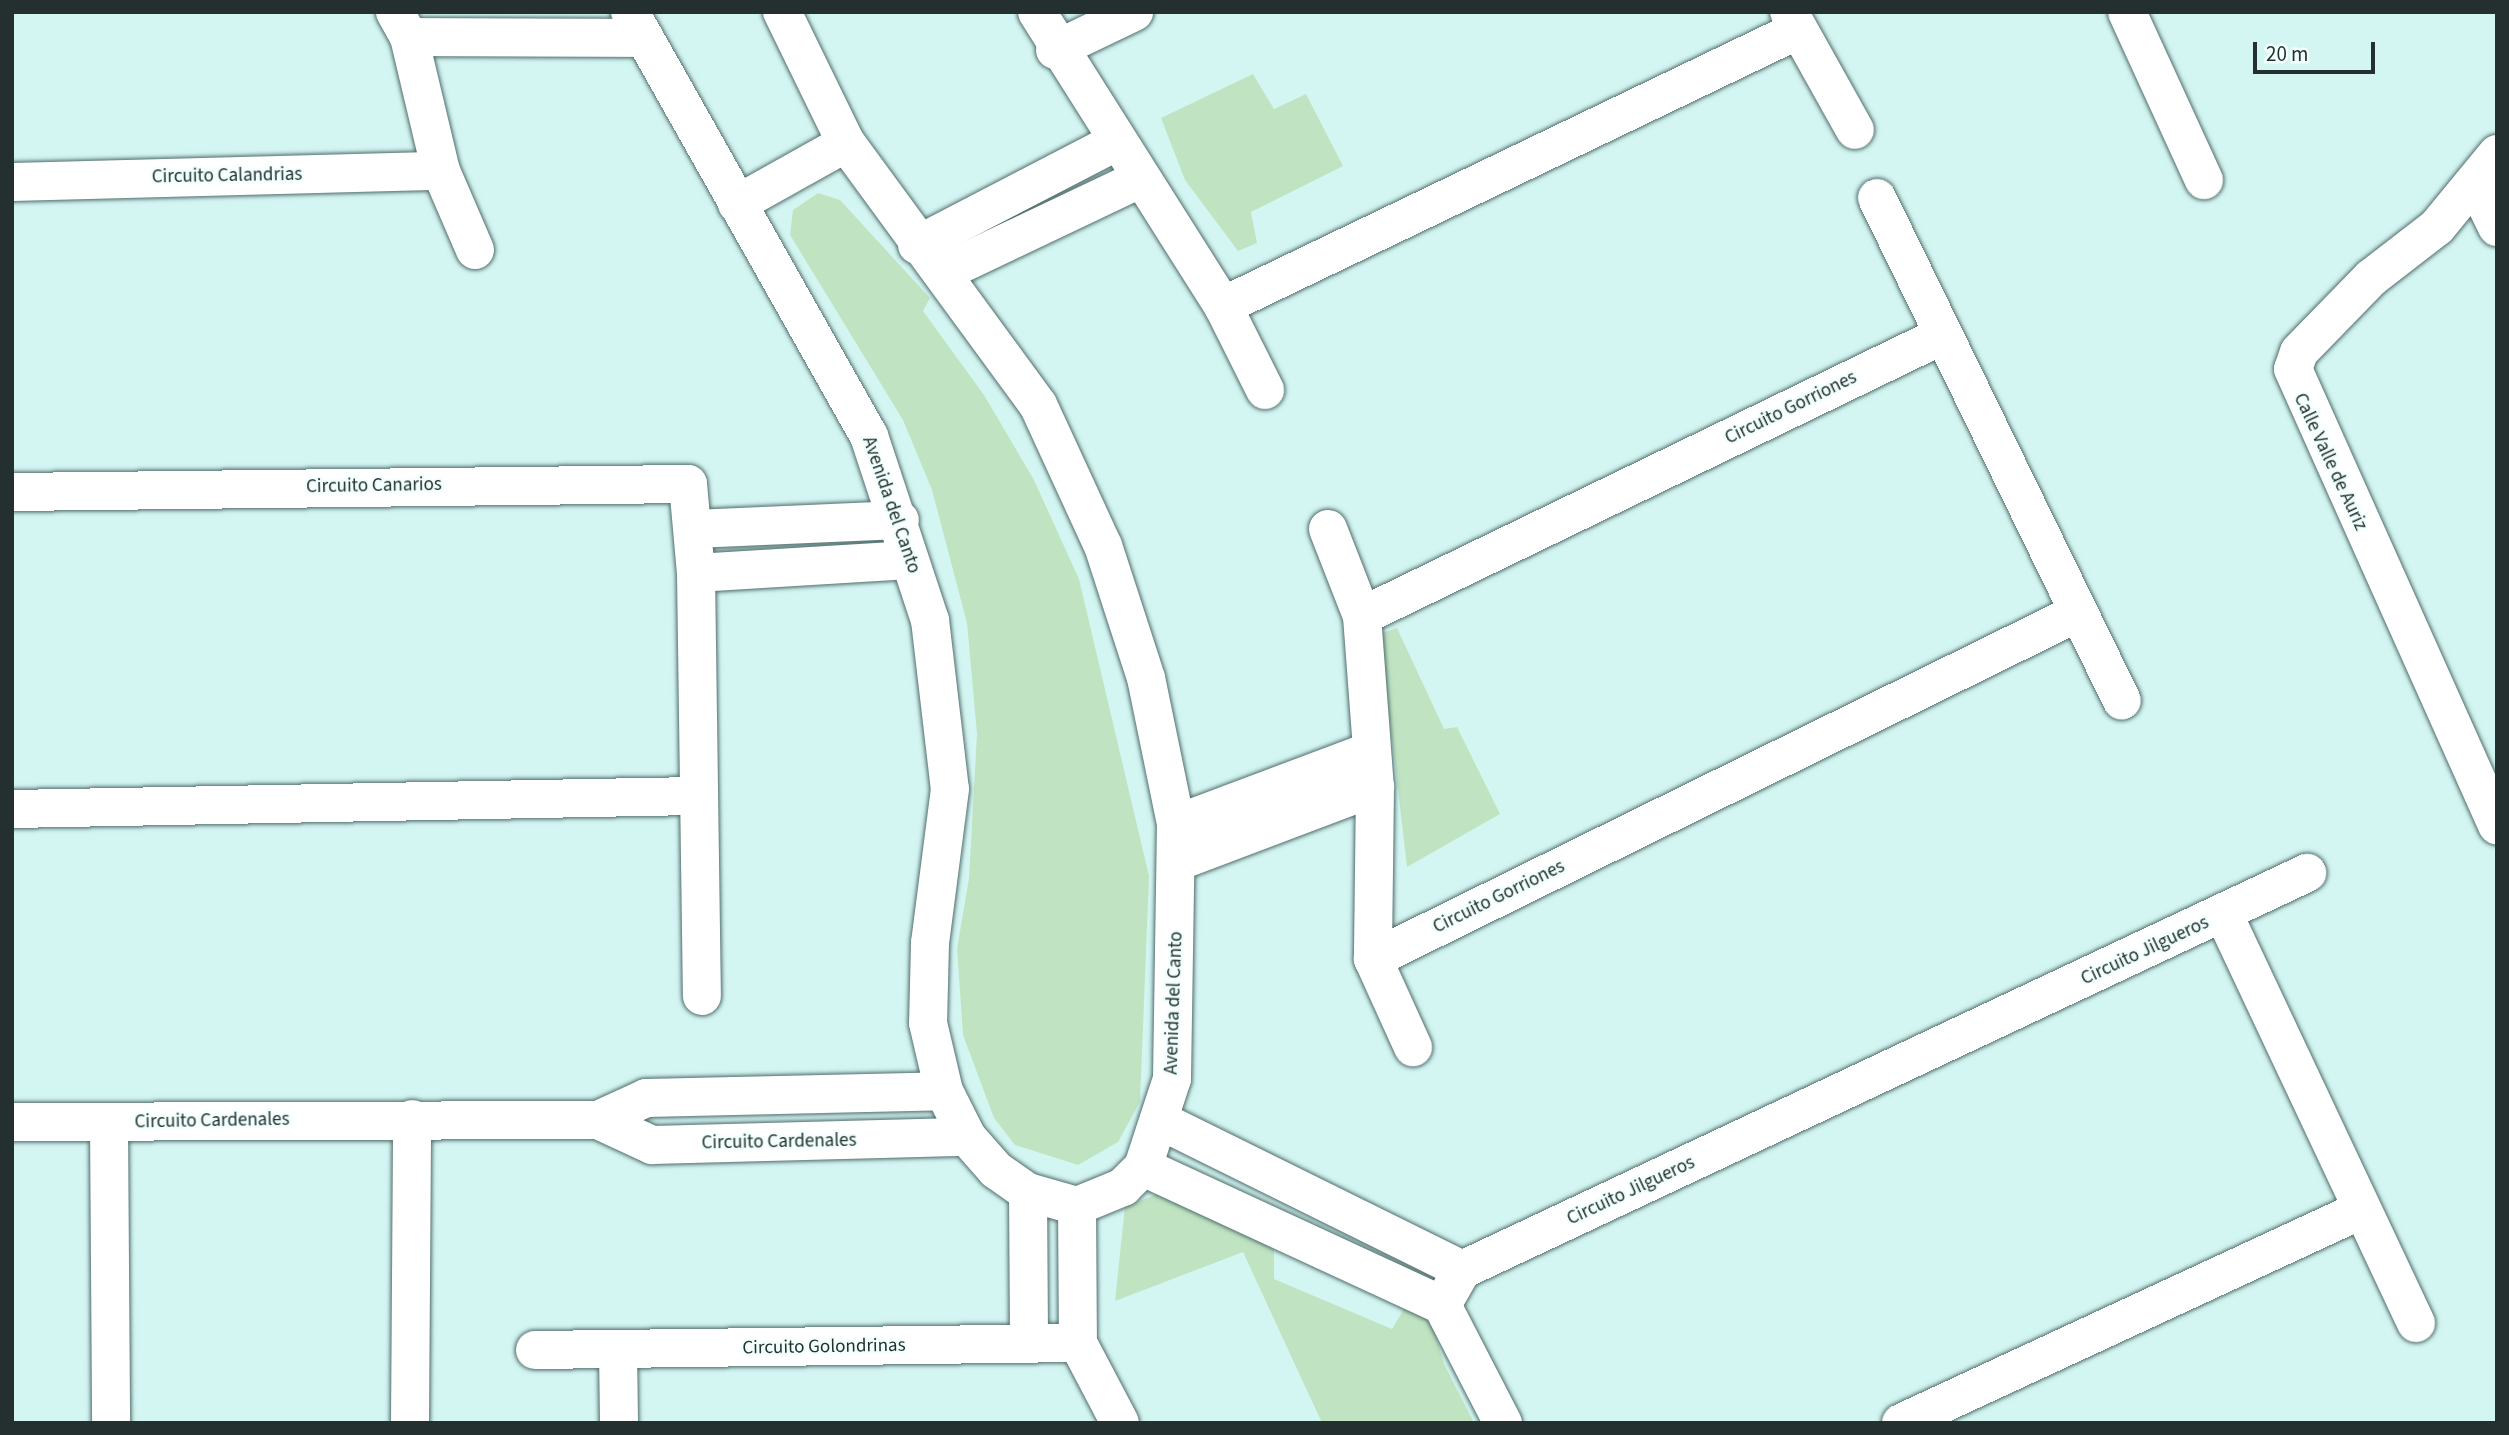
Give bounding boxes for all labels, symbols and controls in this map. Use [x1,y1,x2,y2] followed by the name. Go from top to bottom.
[2257,28,2380,72] scale bar
[2266,39,2308,69] text: 20 m
[152,163,302,189] street label: Circuito Calandrias
[1721,366,1861,450] street label: Circuito Gorriones
[2288,390,2372,534] street label: Calle Valle de Auriz
[857,434,925,576] street label: Avenida del Canto
[306,473,442,499] street label: Circuito Canarios
[1429,855,1569,939] street label: Circuito Gorriones
[2077,911,2213,991] street label: Circuito Jilgueros
[1160,931,1188,1075] street label: Avenida del Canto
[134,1108,290,1134] street label: Circuito Cardenales
[701,1129,857,1155] street label: Circuito Cardenales
[1563,1151,1699,1231] street label: Circuito Jilgueros
[742,1334,906,1360] street label: Circuito Golondrinas

